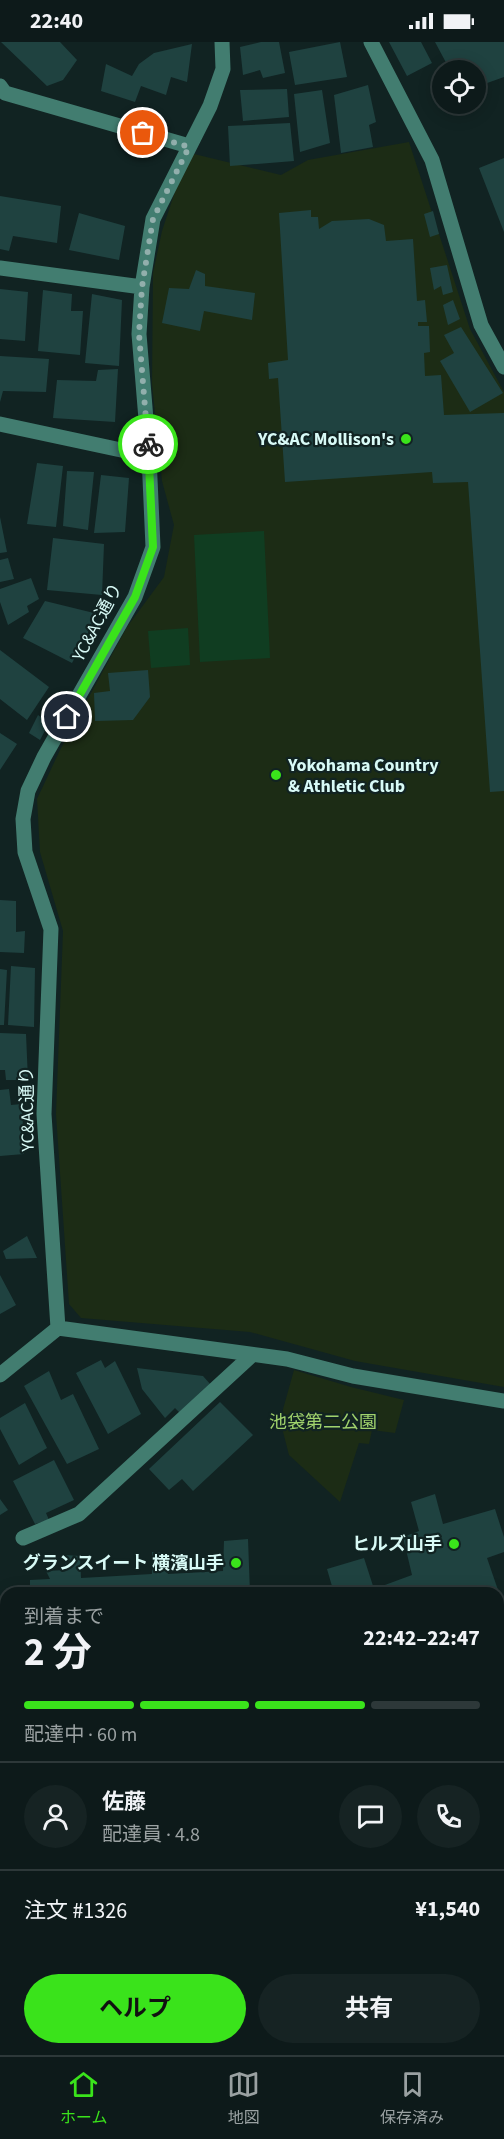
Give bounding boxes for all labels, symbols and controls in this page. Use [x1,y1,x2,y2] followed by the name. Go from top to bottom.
[30,5,83,37] text: 22:40
[432,60,486,114] map controls
[432,60,486,114] button: locate
[117,107,168,158] pin
[126,116,159,149] icon: bag
[118,414,178,474] courier
[257,427,394,452] place label: YC&AC Mollison's
[132,428,165,461] icon: bike
[399,432,413,446] marker: YC&AC Mollison's
[66,579,129,667] street label: YC&AC通り
[41,691,92,742] pin
[50,700,83,733] icon: home
[287,753,439,799] place label: Yokohama Country & Athletic Club
[269,768,283,782] marker: Yokohama Country & Athletic Club
[14,1066,41,1153] street label: YC&AC通り
[269,1410,377,1435] park label: 池袋第二公園
[352,1532,442,1557] place label: ヒルズ山手
[447,1537,461,1551] marker: ヒルズ山手
[23,1551,224,1576] place label: グランスイート 横濱山手
[229,1556,243,1570] marker: グランスイート 横濱山手
[24,1603,104,1631] text: 到着まで
[363,1622,480,1654] text: 22:42–22:47
[24,1625,91,1681] text: 2 分
[24,1721,137,1749] text: 配達中 · 60 m
[24,1785,87,1848] button: person
[339,1785,402,1848] button: chat
[417,1785,480,1848] button: phone
[102,1786,146,1818] text: 佐藤
[102,1821,200,1849] text: 配達員 · 4.8
[415,1893,480,1925] text: ¥1,540
[24,1895,127,1927] text: 注文 #1326
[24,1974,246,2043] button: ヘルプ
[258,1974,480,2043] button: 共有
[60,2068,107,2129] tab: ホーム
[227,2068,260,2129] tab: 地図
[380,2068,444,2129] tab: 保存済み

